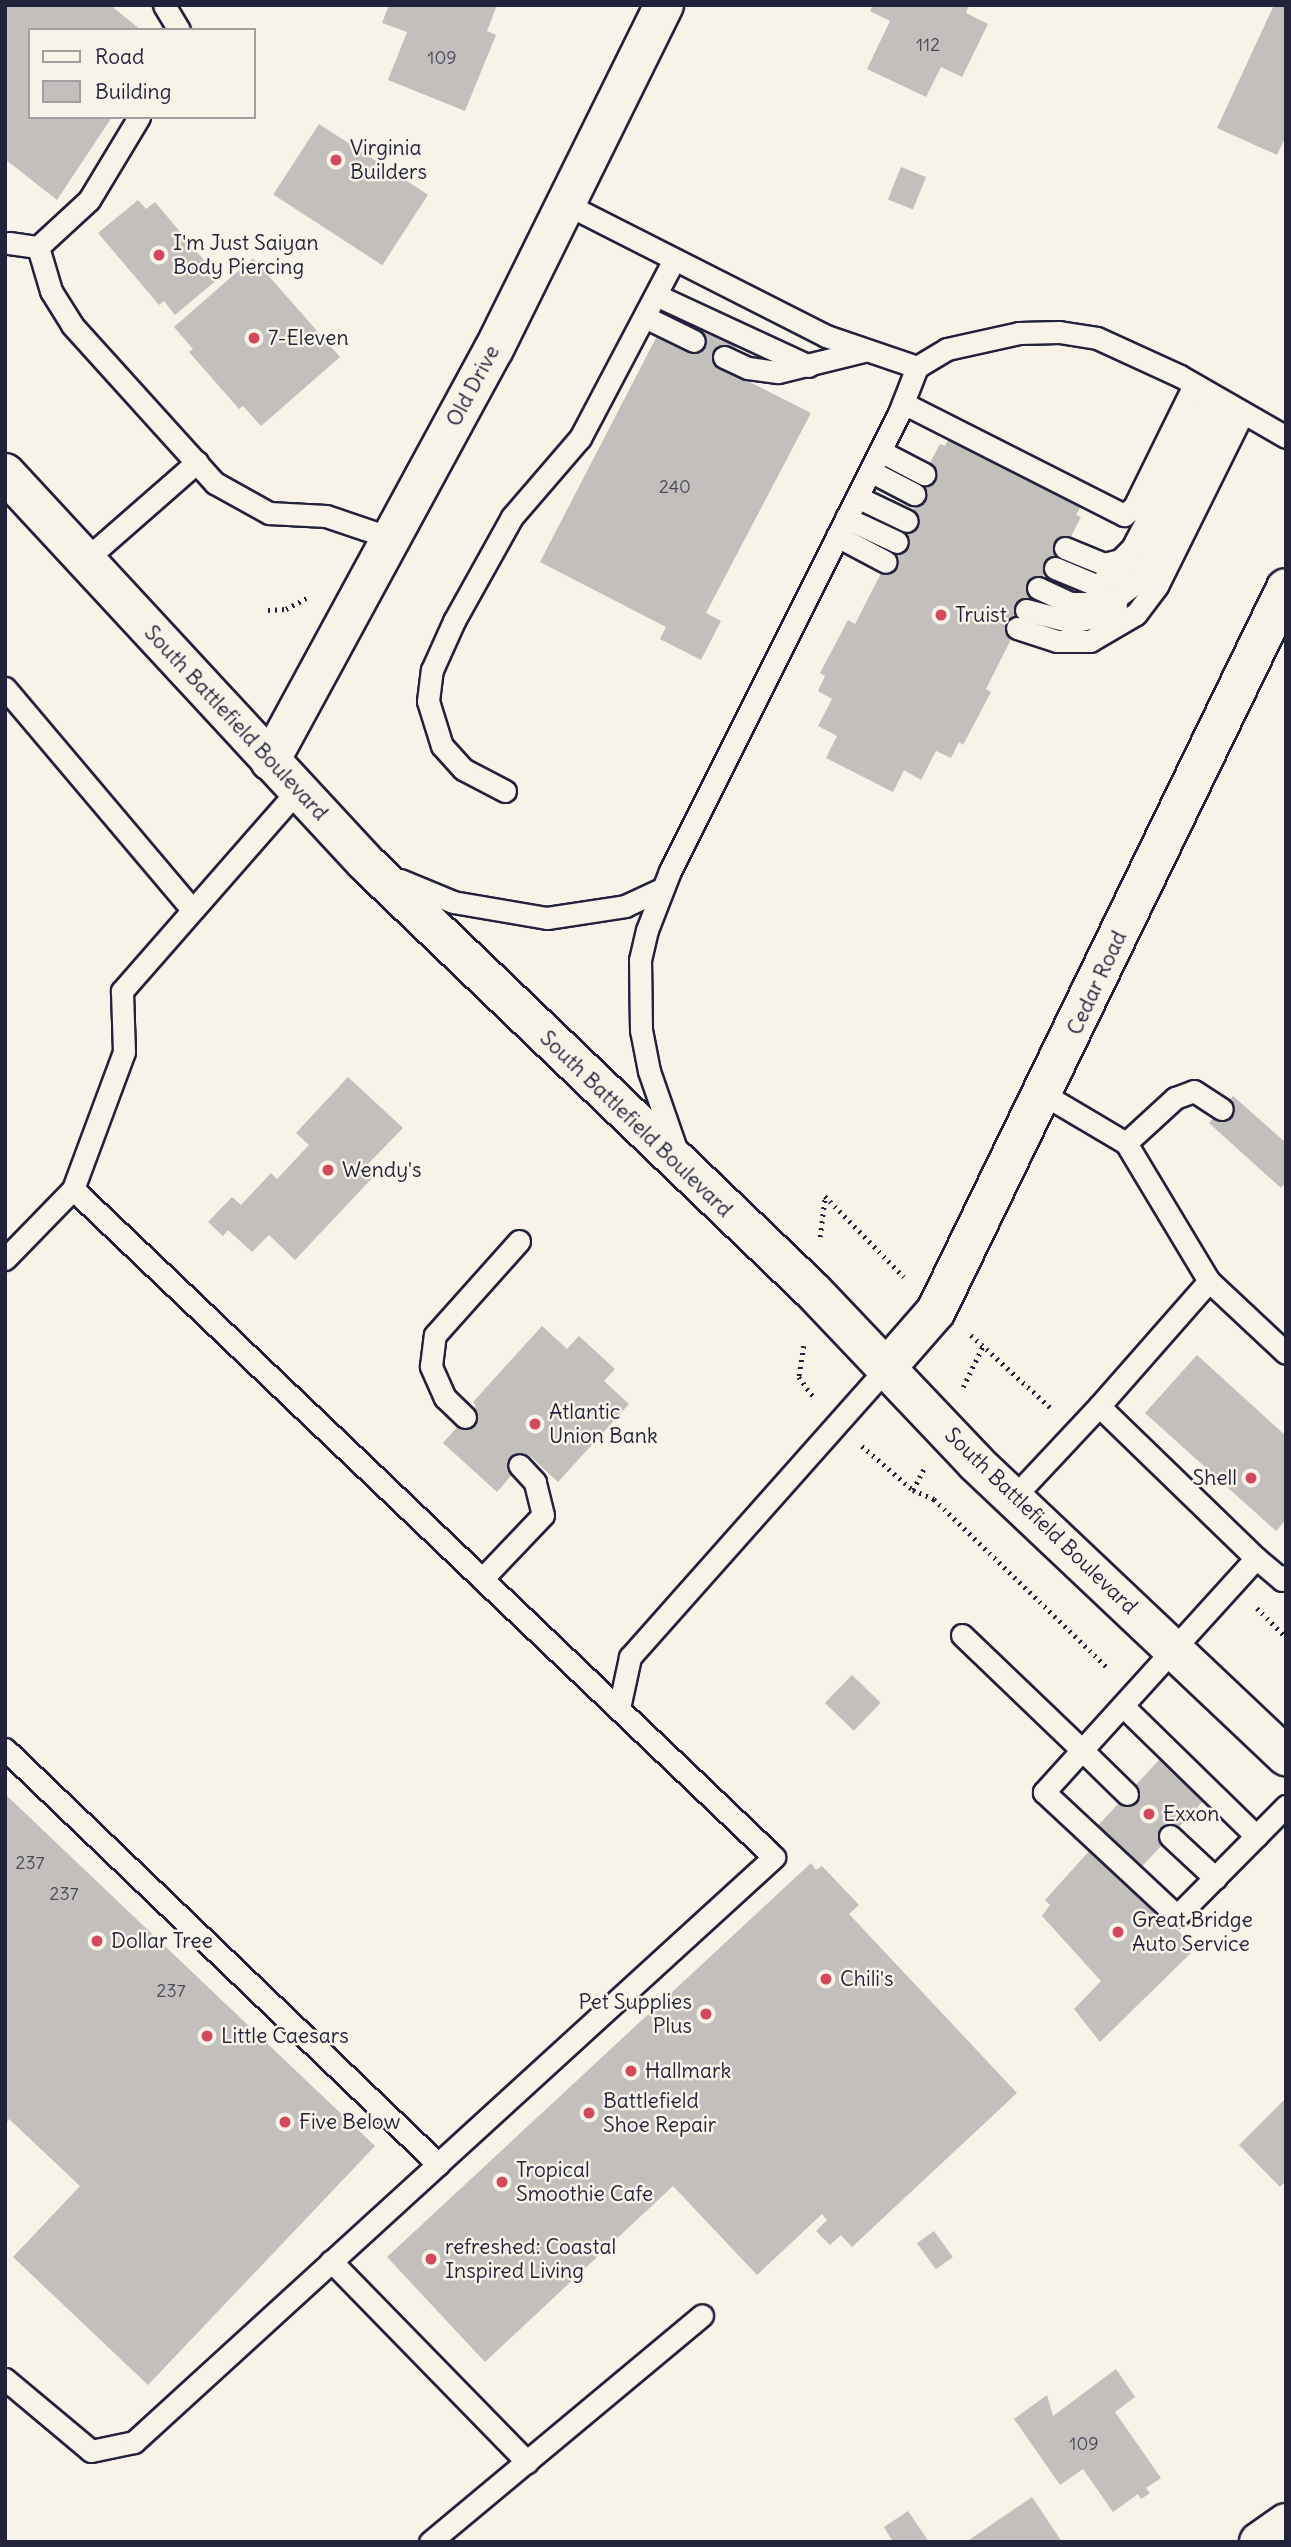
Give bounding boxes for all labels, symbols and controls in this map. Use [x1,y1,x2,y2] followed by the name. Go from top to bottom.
[28,28,256,119] legend
[916,34,940,56] house number: 112
[95,43,144,70] text: Road
[427,47,457,69] house number: 109
[95,78,171,105] text: Building
[350,135,427,185] place label: Virginia Builders
[328,152,344,168] marker: Virginia Builders
[173,230,319,280] place label: I'm Just Saiyan Body Piercing
[151,247,167,263] marker: I'm Just Saiyan Body Piercing
[268,325,349,351] place label: 7-Eleven
[246,330,262,346] marker: 7-Eleven
[441,341,505,431] street label: Old Drive
[659,476,691,498] house number: 240
[955,602,1007,628] place label: Truist
[933,607,949,623] marker: Truist
[139,620,333,826] street label: South Battlefield Boulevard
[1062,927,1132,1039] street label: Cedar Road
[535,1026,737,1222] street label: South Battlefield Boulevard
[342,1157,422,1183] place label: Wendy's
[320,1162,336,1178] marker: Wendy's
[549,1399,658,1449] place label: Atlantic Union Bank
[527,1416,543,1432] marker: Atlantic Union Bank
[940,1423,1142,1619] street label: South Battlefield Boulevard
[1192,1465,1237,1491] place label: Shell
[1243,1470,1259,1486] marker: Shell
[1163,1801,1219,1827] place label: Exxon
[1141,1806,1157,1822] marker: Exxon
[16,1852,44,1874] house number: 237
[50,1883,78,1905] house number: 237
[1132,1907,1253,1957] place label: Great Bridge Auto Service
[1110,1924,1126,1940] marker: Great Bridge Auto Service
[111,1928,213,1954] place label: Dollar Tree
[89,1933,105,1949] marker: Dollar Tree
[840,1966,894,1992] place label: Chili's
[818,1971,834,1987] marker: Chili's
[157,1980,185,2002] house number: 237
[579,1989,692,2039] place label: Pet Supplies Plus
[698,2006,714,2022] marker: Pet Supplies Plus
[221,2023,349,2049] place label: Little Caesars
[199,2028,215,2044] marker: Little Caesars
[645,2058,731,2084] place label: Hallmark
[623,2063,639,2079] marker: Hallmark
[603,2088,716,2138] place label: Battlefield Shoe Repair
[581,2105,597,2121] marker: Battlefield Shoe Repair
[299,2109,400,2135] place label: Five Below
[277,2114,293,2130] marker: Five Below
[516,2157,653,2207] place label: Tropical Smoothie Cafe
[494,2174,510,2190] marker: Tropical Smoothie Cafe
[445,2234,616,2284] place label: refreshed: Coastal Inspired Living
[423,2251,439,2267] marker: refreshed: Coastal Inspired Living
[1069,2433,1099,2455] house number: 109

